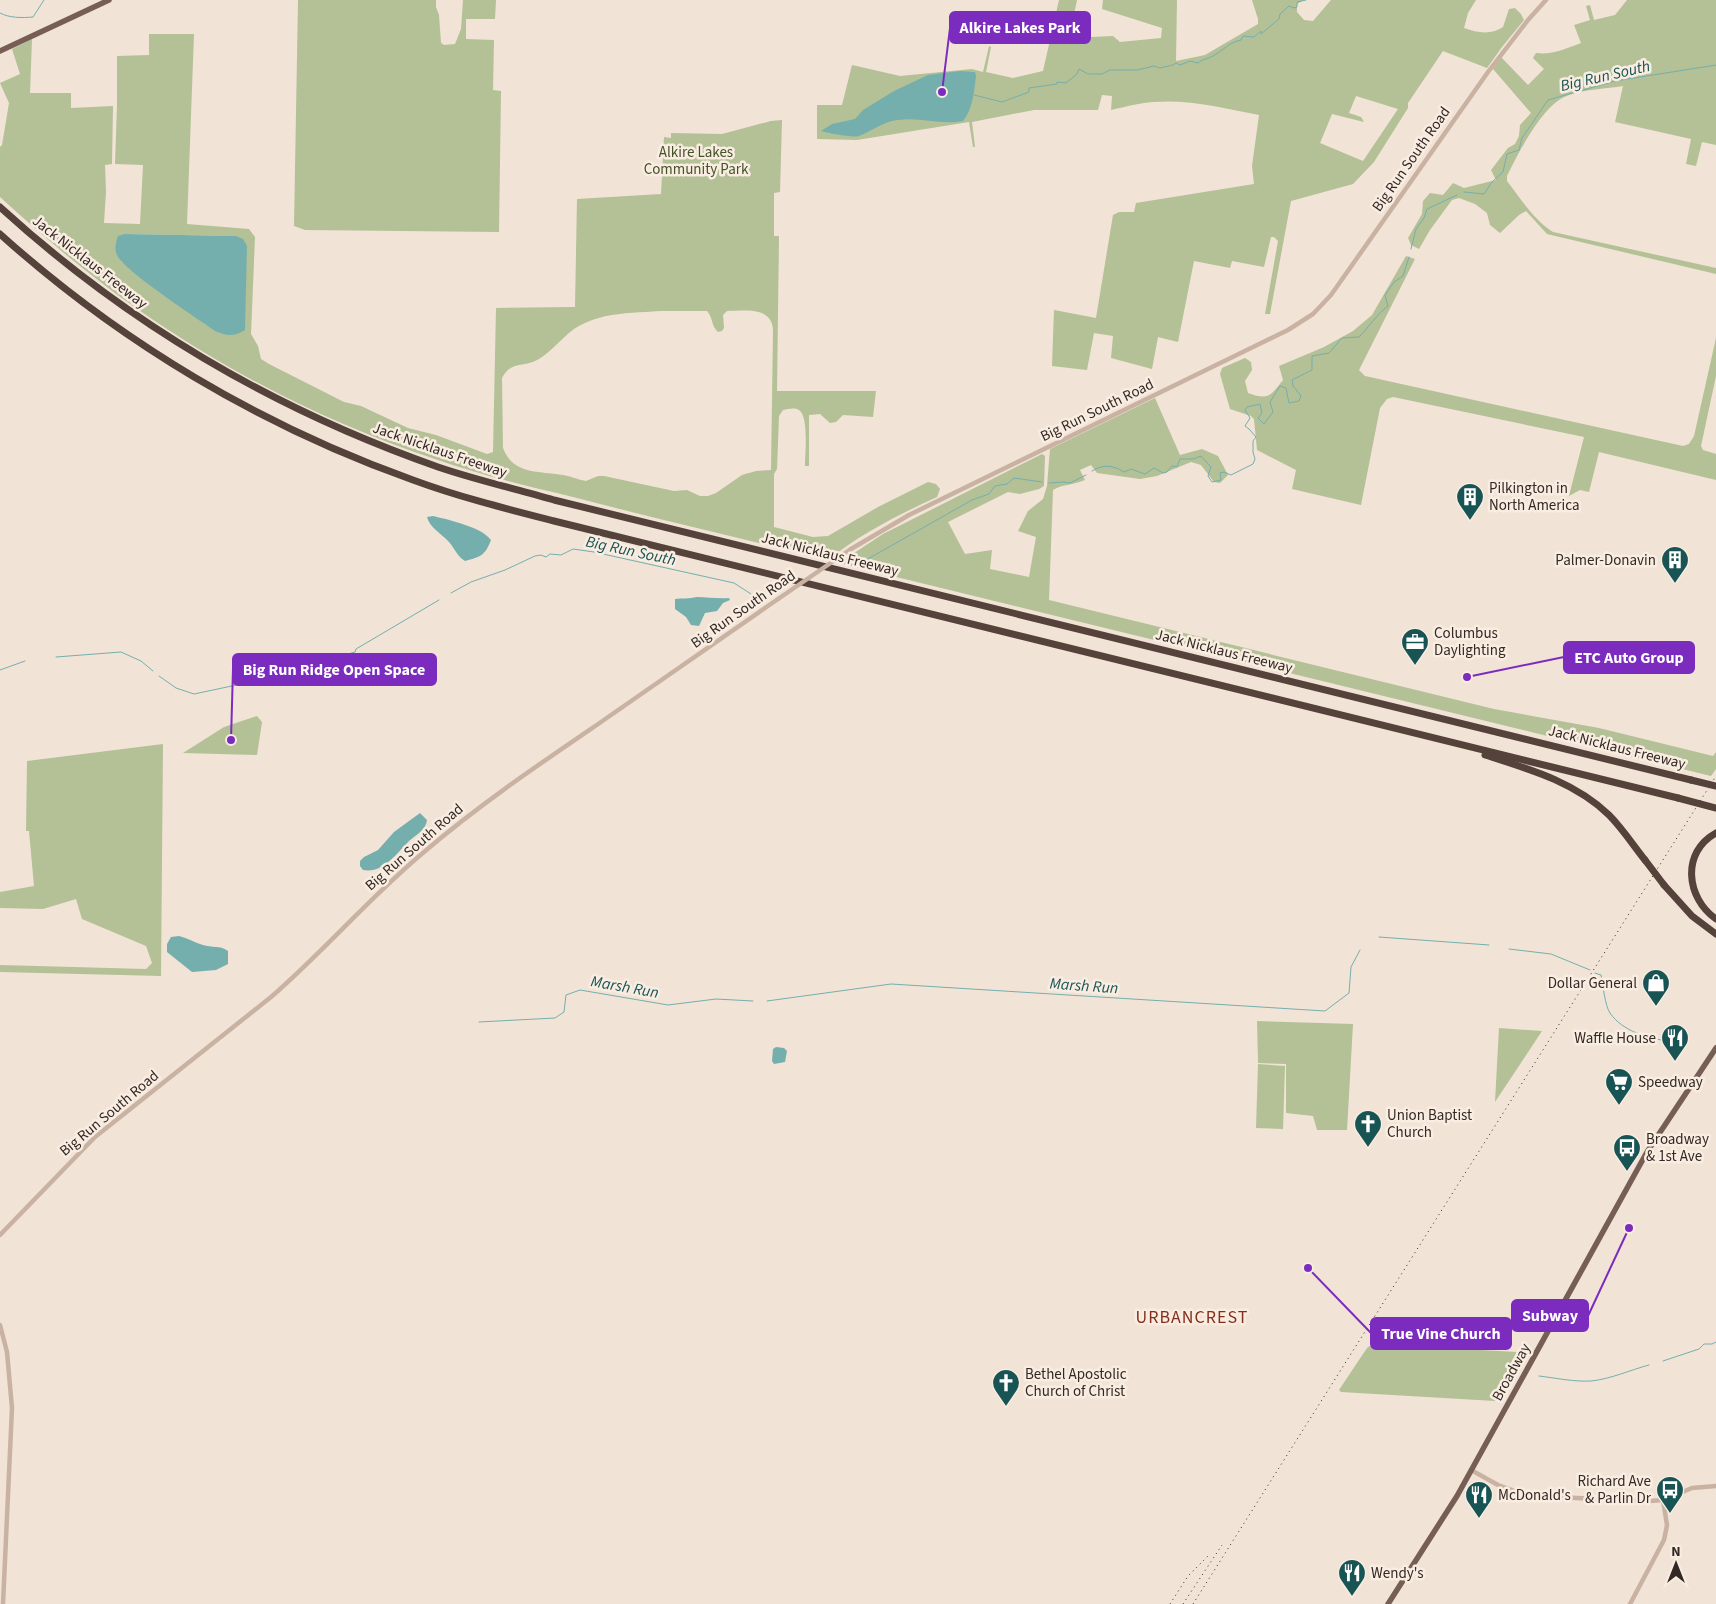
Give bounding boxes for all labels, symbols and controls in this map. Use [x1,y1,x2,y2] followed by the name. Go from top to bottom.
[950,12,1090,43] callout: Alkire Lakes Park
[959,17,1081,39] text: Alkire Lakes Park
[1558,55,1652,97] water label: Big Run South
[1367,103,1455,216] street label: Big Run South Road
[644,142,749,180] park label: Alkire Lakes Community Park
[28,211,152,314] street label: Jack Nicklaus Freeway
[1037,374,1157,447] street label: Big Run South Road
[370,418,510,483] street label: Jack Nicklaus Freeway
[1489,478,1579,516] place label: Pilkington in North America
[1455,482,1485,521] building icon: Pilkington in North America
[759,527,901,582] street label: Jack Nicklaus Freeway
[584,531,678,571] water label: Big Run South
[1660,545,1690,584] building icon: Palmer-Donavin
[1555,550,1656,571] place label: Palmer-Donavin
[687,565,800,653] street label: Big Run South Road
[1434,623,1506,661] place label: Columbus Daylighting
[1153,624,1295,679] street label: Jack Nicklaus Freeway
[1400,627,1430,666] office icon: Columbus Daylighting
[1564,642,1694,673] callout: ETC Auto Group
[1574,647,1684,669] text: ETC Auto Group
[233,654,436,685] callout: Big Run Ridge Open Space
[243,659,425,681] text: Big Run Ridge Open Space
[1546,720,1688,775] street label: Jack Nicklaus Freeway
[361,799,468,896] street label: Big Run South Road
[1641,968,1671,1007] shop icon: Dollar General
[589,970,661,1004] water label: Marsh Run
[1049,973,1119,999] water label: Marsh Run
[1548,973,1637,994] place label: Dollar General
[1660,1023,1690,1062] restaurant icon: Waffle House
[1574,1028,1656,1049] place label: Waffle House
[55,1066,163,1161] street label: Big Run South Road
[1604,1067,1634,1106] supermarket icon: Speedway
[1638,1072,1703,1093] place label: Speedway
[1387,1105,1472,1143] place label: Union Baptist Church
[1353,1109,1383,1148] church icon: Union Baptist Church
[1646,1129,1709,1167] place label: Broadway & 1st Ave
[1612,1133,1642,1172] bus stop icon: Broadway & 1st Ave
[1512,1300,1588,1331] callout: Subway
[1136,1305,1248,1330] district label: URBANCREST
[1522,1305,1579,1327] text: Subway
[1371,1318,1511,1349] callout: True Vine Church
[1381,1323,1501,1345] text: True Vine Church
[1487,1340,1536,1405] street label: Broadway
[1025,1364,1127,1402] place label: Bethel Apostolic Church of Christ
[991,1368,1021,1407] church icon: Bethel Apostolic Church of Christ
[1577,1471,1652,1509] place label: Richard Ave & Parlin Dr
[1655,1475,1685,1514] bus stop icon: Richard Ave & Parlin Dr
[1464,1480,1494,1519] restaurant icon: McDonald's
[1498,1485,1571,1506] place label: McDonald's
[1651,1539,1701,1589] north arrow
[1671,1542,1681,1562] text: N
[1337,1558,1367,1597] restaurant icon: Wendy's
[1371,1563,1424,1584] place label: Wendy's

